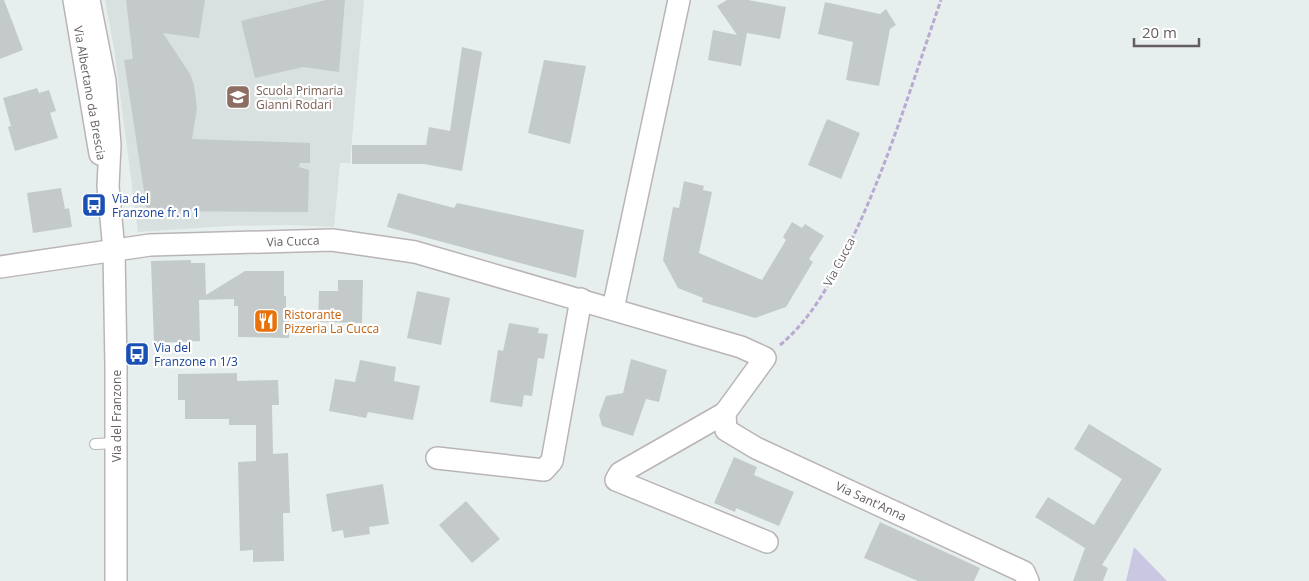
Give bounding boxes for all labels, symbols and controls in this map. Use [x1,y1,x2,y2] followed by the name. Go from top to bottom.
[1134,15,1199,47] scale bar
[1142,22,1177,42] text: 20 m
[70,25,110,161] street label: Via Albertano da Brescia
[256,82,343,113] place label: Scuola Primaria Gianni Rodari
[225,84,251,110] school or university icon: Scuola Primaria Gianni Rodari
[112,190,200,221] place label: Via del Franzone fr. n 1
[81,192,107,218] bus stop icon: Via del Franzone fr. n 1
[266,232,320,250] street label: Via Cucca
[819,235,859,289] street label: Via Cucca
[284,306,379,337] place label: Ristorante Pizzeria La Cucca
[253,308,279,334] restaurant icon: Ristorante Pizzeria La Cucca
[154,339,238,370] place label: Via del Franzone n 1/3
[124,341,150,367] bus stop icon: Via del Franzone n 1/3
[108,370,125,462] street label: Via del Franzone
[833,477,909,525] street label: Via Sant'Anna

